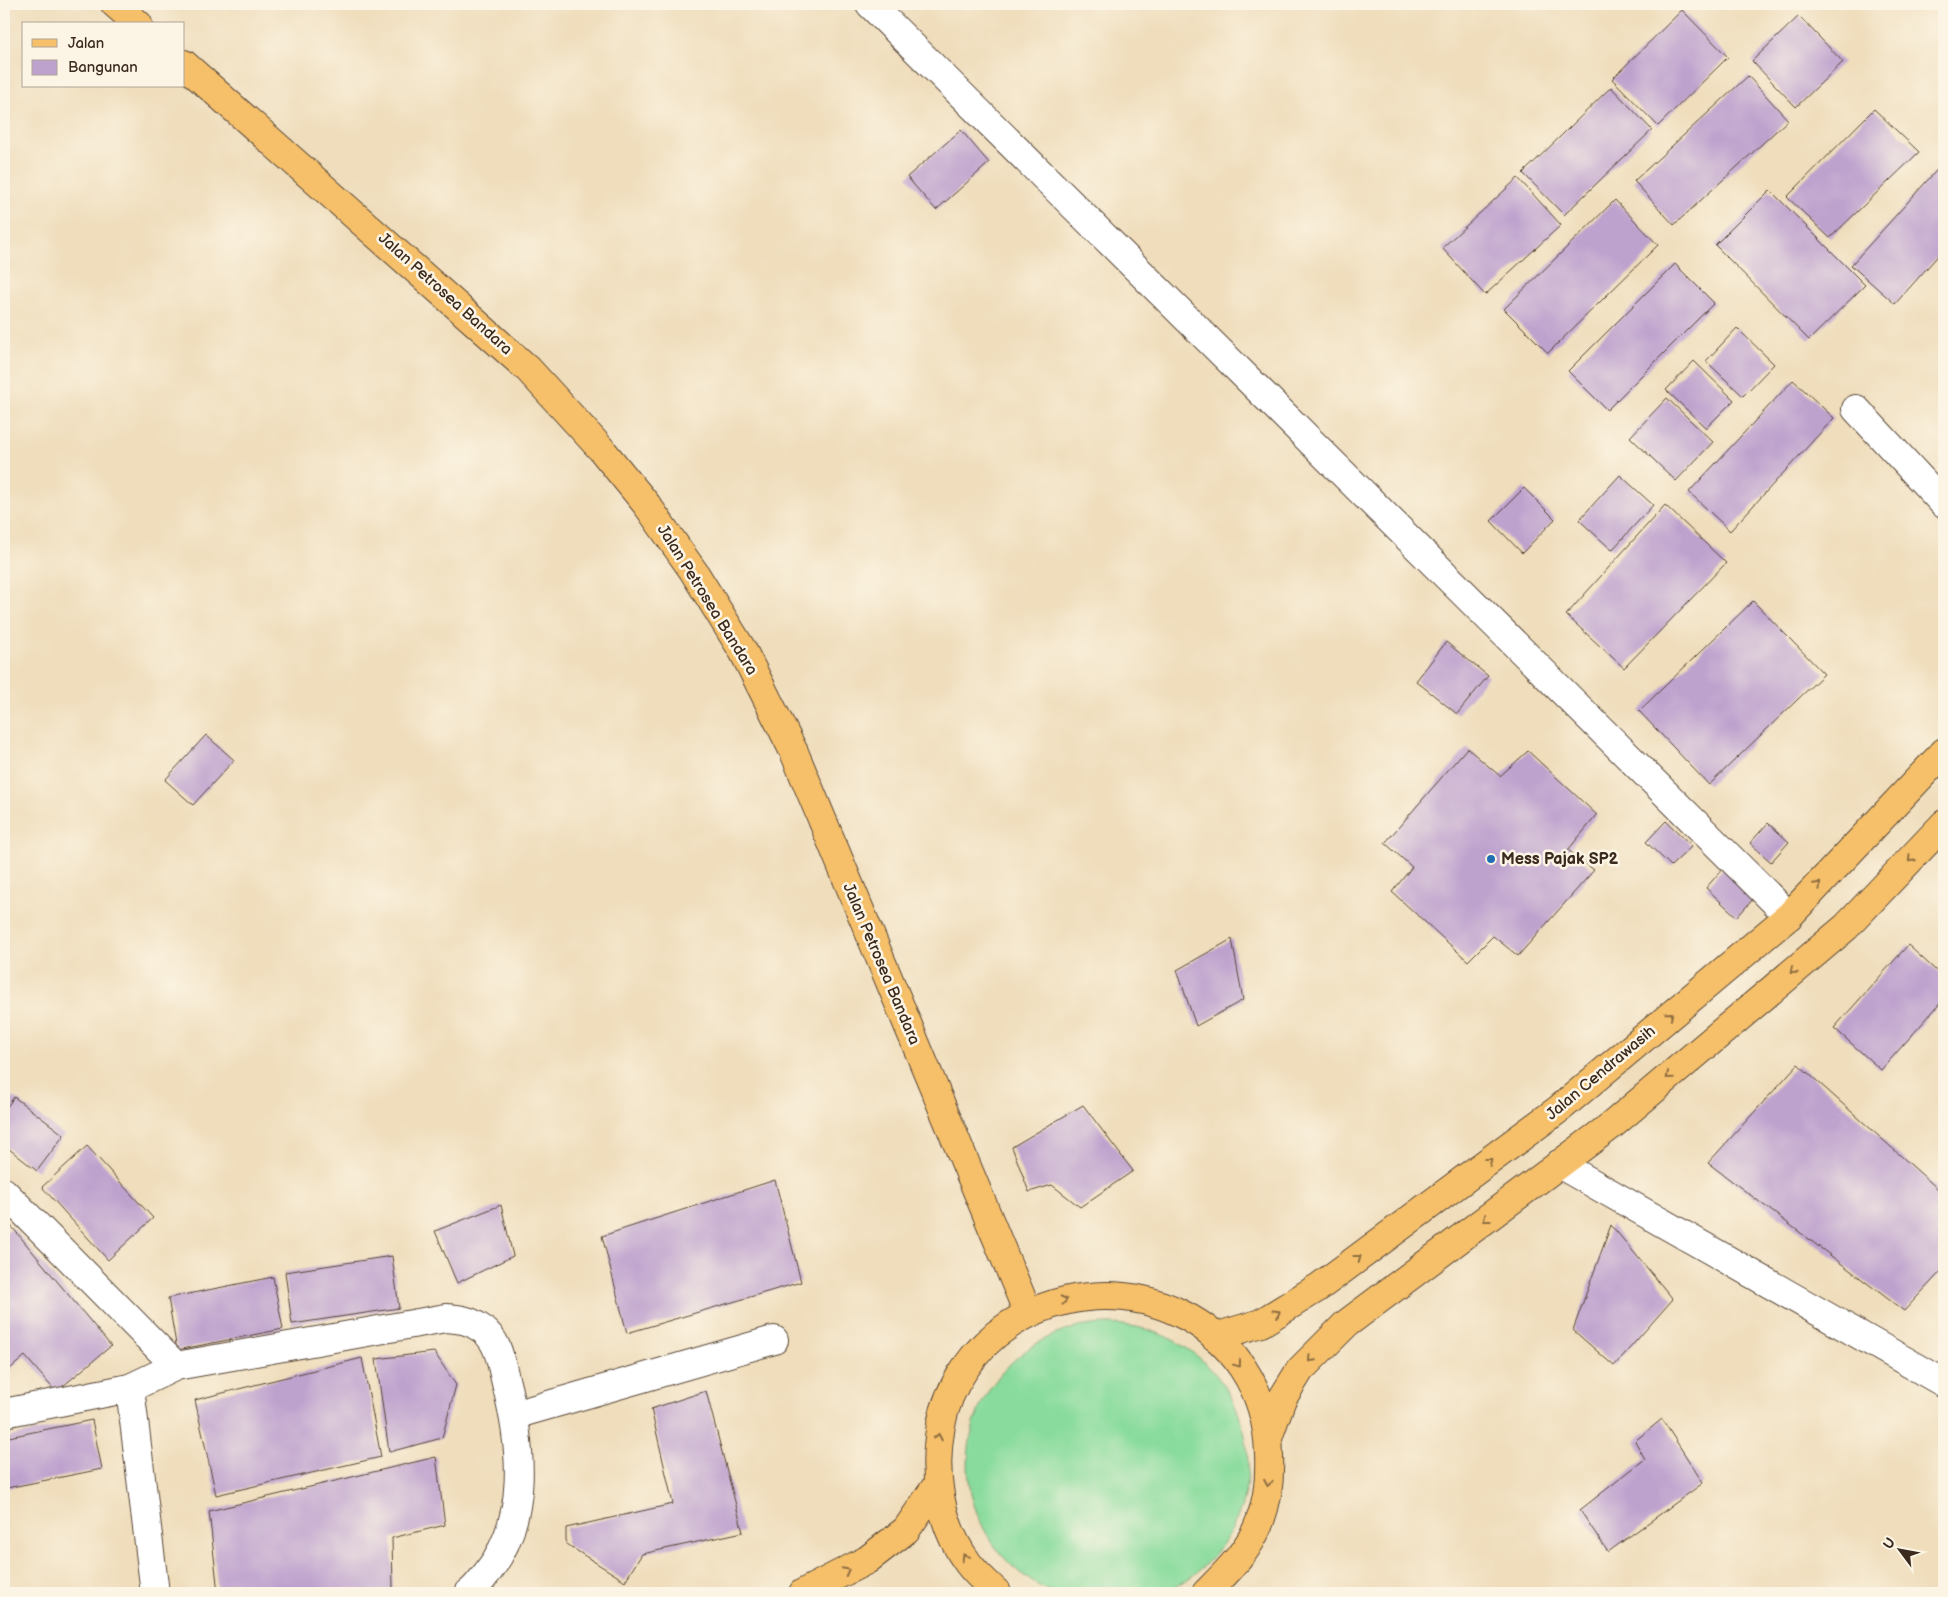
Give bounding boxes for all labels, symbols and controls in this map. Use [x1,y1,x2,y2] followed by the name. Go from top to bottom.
[22,22,185,88] legend
[68,34,104,53] text: Jalan
[68,58,138,77] text: Bangunan
[374,229,516,359] street label: Jalan Petrosea Bandara
[653,521,761,679] street label: Jalan Petrosea Bandara
[1501,850,1618,869] place label: Mess Pajak SP2
[1485,853,1497,865] marker: Mess Pajak SP2
[1908,853,1917,862] one-way arrow
[838,880,924,1048] street label: Jalan Petrosea Bandara
[1812,882,1821,891] one-way arrow
[1790,966,1799,975] one-way arrow
[1664,1013,1673,1021] one-way arrow
[1543,1022,1660,1124] street label: Jalan Cendrawasih
[1666,1071,1675,1080] one-way arrow
[1483,1158,1493,1167] one-way arrow
[1482,1213,1492,1222] one-way arrow
[1352,1255,1361,1263] one-way arrow
[1060,1295,1069,1306] one-way arrow
[1271,1310,1280,1320] one-way arrow
[1308,1353,1317,1362] one-way arrow
[1233,1358,1241,1367] one-way arrow
[933,1432,943,1441] one-way arrow
[1264,1479,1274,1488] one-way arrow
[1876,1524,1926,1574] north arrow
[1880,1535,1899,1552] text: U
[961,1553,971,1562] one-way arrow
[841,1567,850,1577] one-way arrow

